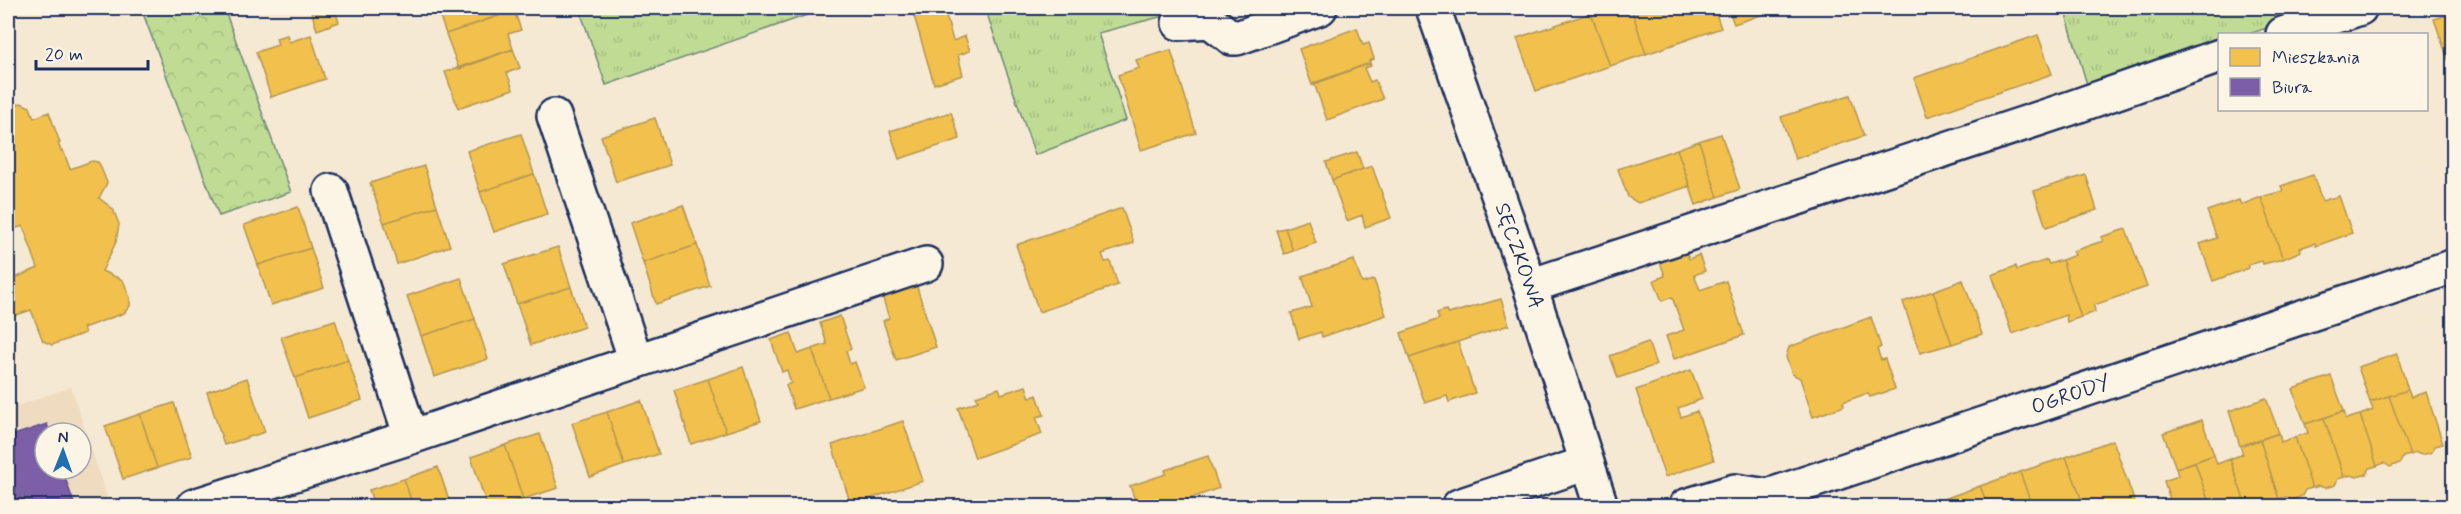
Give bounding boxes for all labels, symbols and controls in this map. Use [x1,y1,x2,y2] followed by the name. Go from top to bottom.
[36,33,148,71] scale bar
[2218,33,2428,111] legend
[45,43,83,67] text: 20 m
[2272,46,2360,70] text: Mieszkania
[2272,76,2312,100] text: Biura
[1488,199,1550,313] street label: SĘCZKOWA
[2027,368,2115,422] street label: OGRODY
[33,421,93,481] north arrow
[58,427,69,448] text: N

